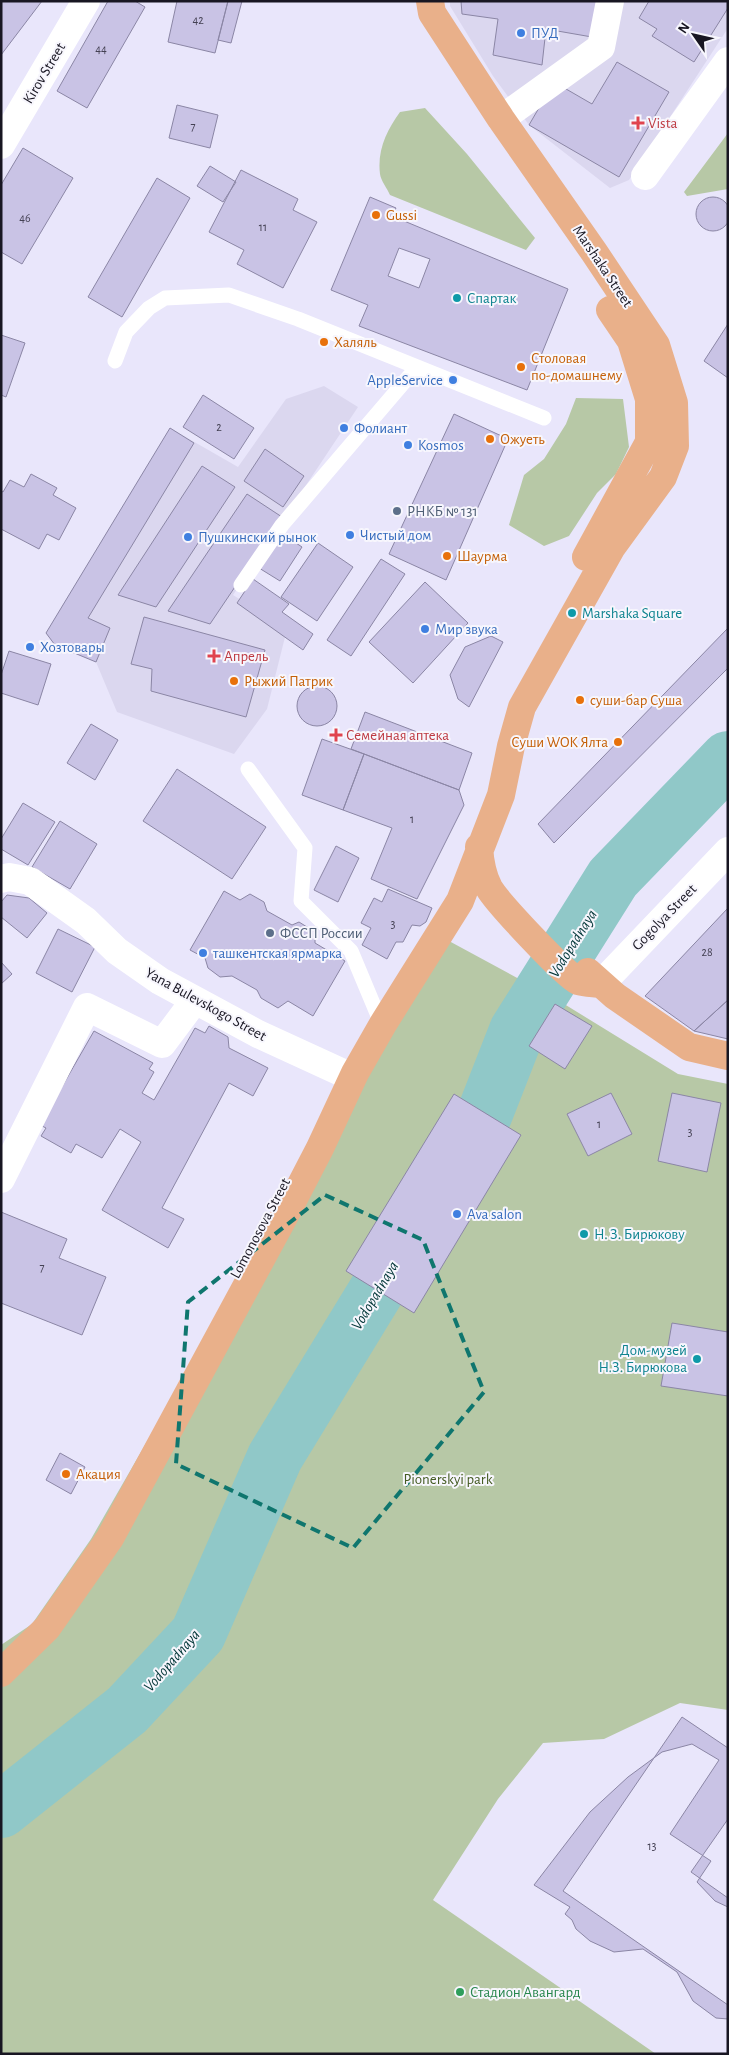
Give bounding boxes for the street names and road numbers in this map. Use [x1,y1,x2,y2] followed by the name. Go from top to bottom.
[21,40,68,106] street label: Kirov Street
[570,223,635,310] street label: Marshaka Street
[629,881,700,953] street label: Gogolya Street
[143,965,269,1044] street label: Yana Bulevskogo Street
[228,1175,293,1281] street label: Lomonosova Street

